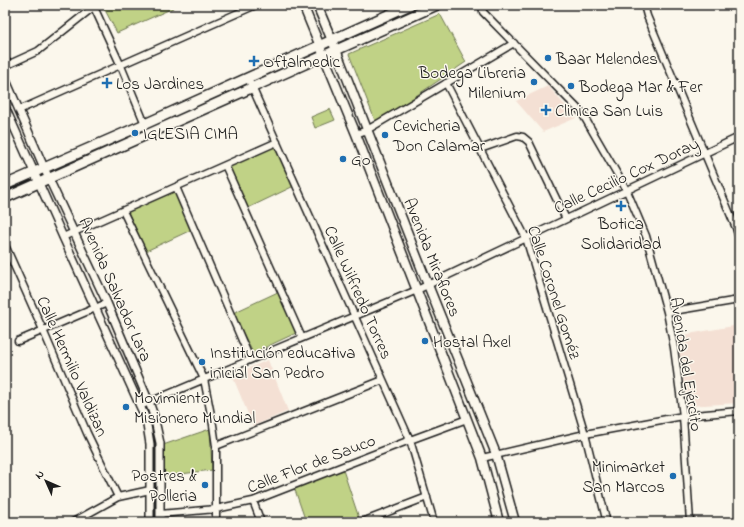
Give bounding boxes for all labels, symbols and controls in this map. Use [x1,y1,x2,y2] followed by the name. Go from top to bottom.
[555,47,658,72] place label: Baar Melendes
[263,50,341,75] place label: Oftalmedic
[543,53,553,63] marker: Baar Melendes
[248,55,260,67] marker: Oftalmedic
[418,61,526,106] place label: Bodega Libreria Milenium
[116,72,204,97] place label: Los Jardines
[578,75,703,102] place label: Bodega Mar & Fer
[101,77,113,89] marker: Los Jardines
[529,77,539,87] marker: Bodega Libreria Milenium
[566,81,576,91] marker: Bodega Mar & Fer
[555,99,663,124] place label: Clinica San Luis
[540,104,552,116] marker: Clinica San Luis
[392,114,486,159] place label: Cevicheria Don Calamar
[143,122,238,147] place label: IGLESIA CIMA
[130,128,140,138] marker: IGLESIA CIMA
[380,130,390,140] marker: Cevicheria Don Calamar
[550,132,704,222] street label: Calle Cecilio Cox Doray
[351,148,371,173] place label: Go
[338,154,348,164] marker: Go
[396,194,467,321] street label: Avenida Miraflores
[616,201,626,211] marker: Botica Solidaridad
[581,212,662,257] place label: Botica Solidaridad
[71,213,158,366] street label: Avenida Salvador Lara
[317,222,398,363] street label: Calle Wilfredo Torres
[520,223,587,363] street label: Calle Coronel Goméz
[29,292,114,441] street label: Calle Hermilio Valdizan
[663,295,708,433] street label: Avenida del Ejército
[433,330,511,355] place label: Hostal Axel
[420,336,430,346] marker: Hostal Axel
[210,341,355,386] place label: Institución educativa inicial San Pedro
[197,357,207,367] marker: Institución educativa inicial San Pedro
[134,386,255,431] place label: Movimiento Misionero Mundial
[121,402,131,412] marker: Movimiento Misionero Mundial
[244,428,380,500] street label: Calle Flor de Sauco
[582,455,665,500] place label: Minimarket San Marcos
[26,461,66,501] north arrow
[131,464,197,509] place label: Postres & Polleria
[31,466,48,483] text: N
[668,471,678,481] marker: Minimarket San Marcos
[200,480,210,490] marker: Postres & Polleria

